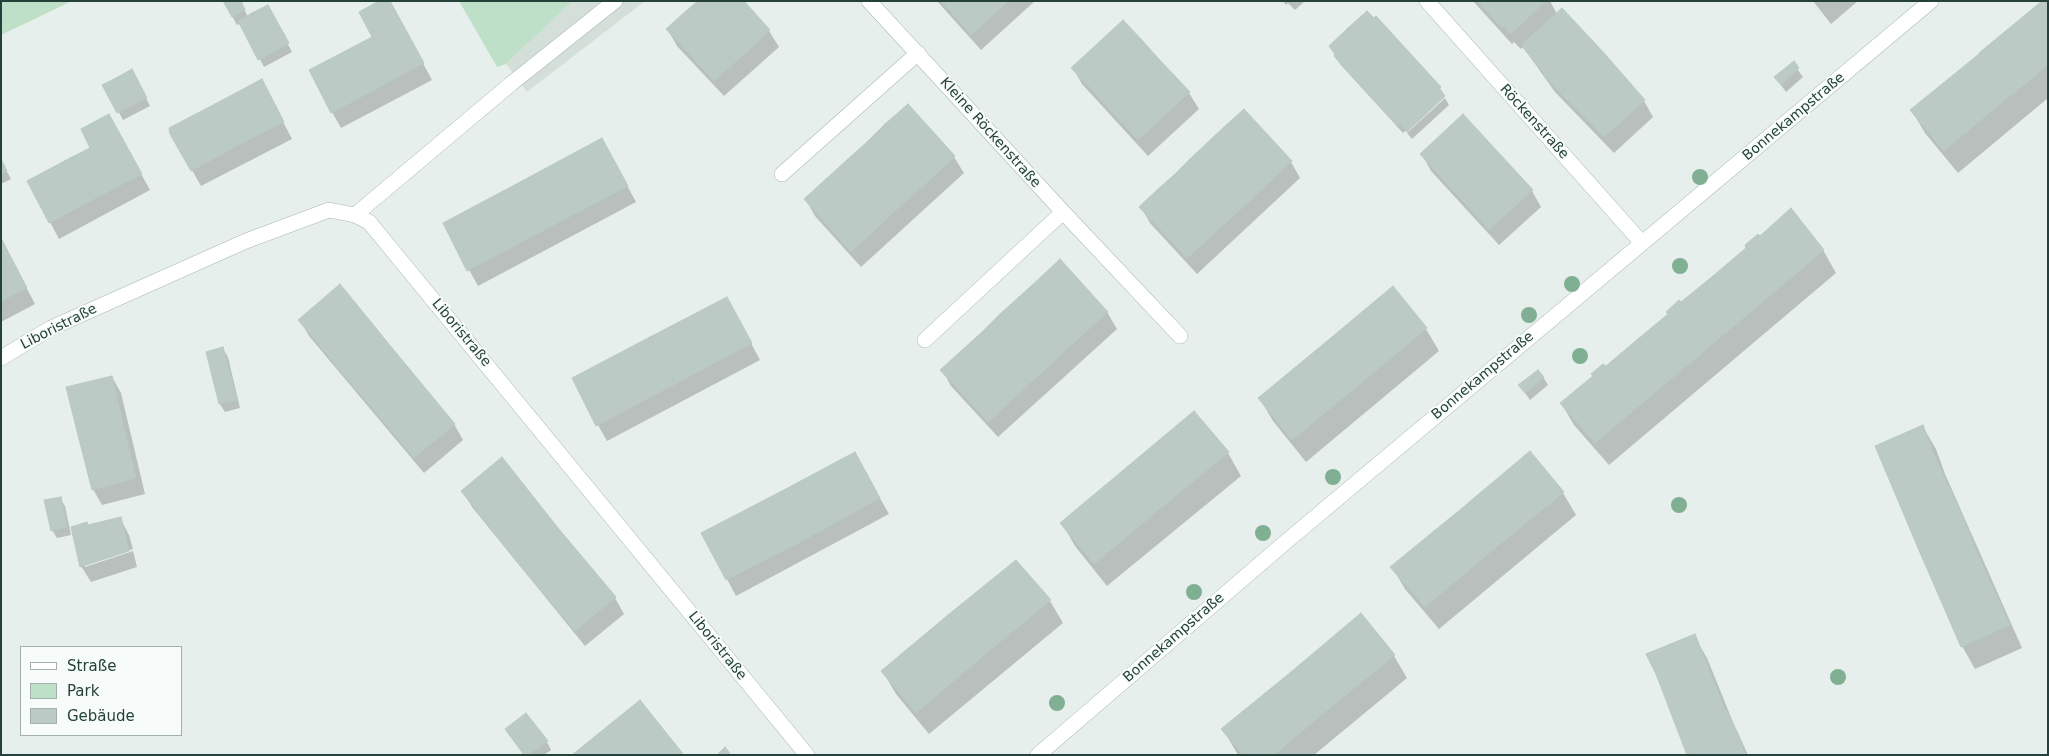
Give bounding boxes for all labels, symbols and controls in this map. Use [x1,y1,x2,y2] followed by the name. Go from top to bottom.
[1740,69,1848,165] street label: Bonnekampstraße
[936,74,1044,192] street label: Kleine Röckenstraße
[1496,81,1572,163] street label: Röckenstraße
[428,296,494,370] street label: Liboristraße
[18,301,100,353] street label: Liboristraße
[1429,328,1537,424] street label: Bonnekampstraße
[1120,590,1228,686] street label: Bonnekampstraße
[684,608,750,684] street label: Liboristraße
[20,646,182,736] legend
[67,657,116,675] text: Straße
[67,682,99,700] text: Park
[67,707,135,725] text: Gebäude

